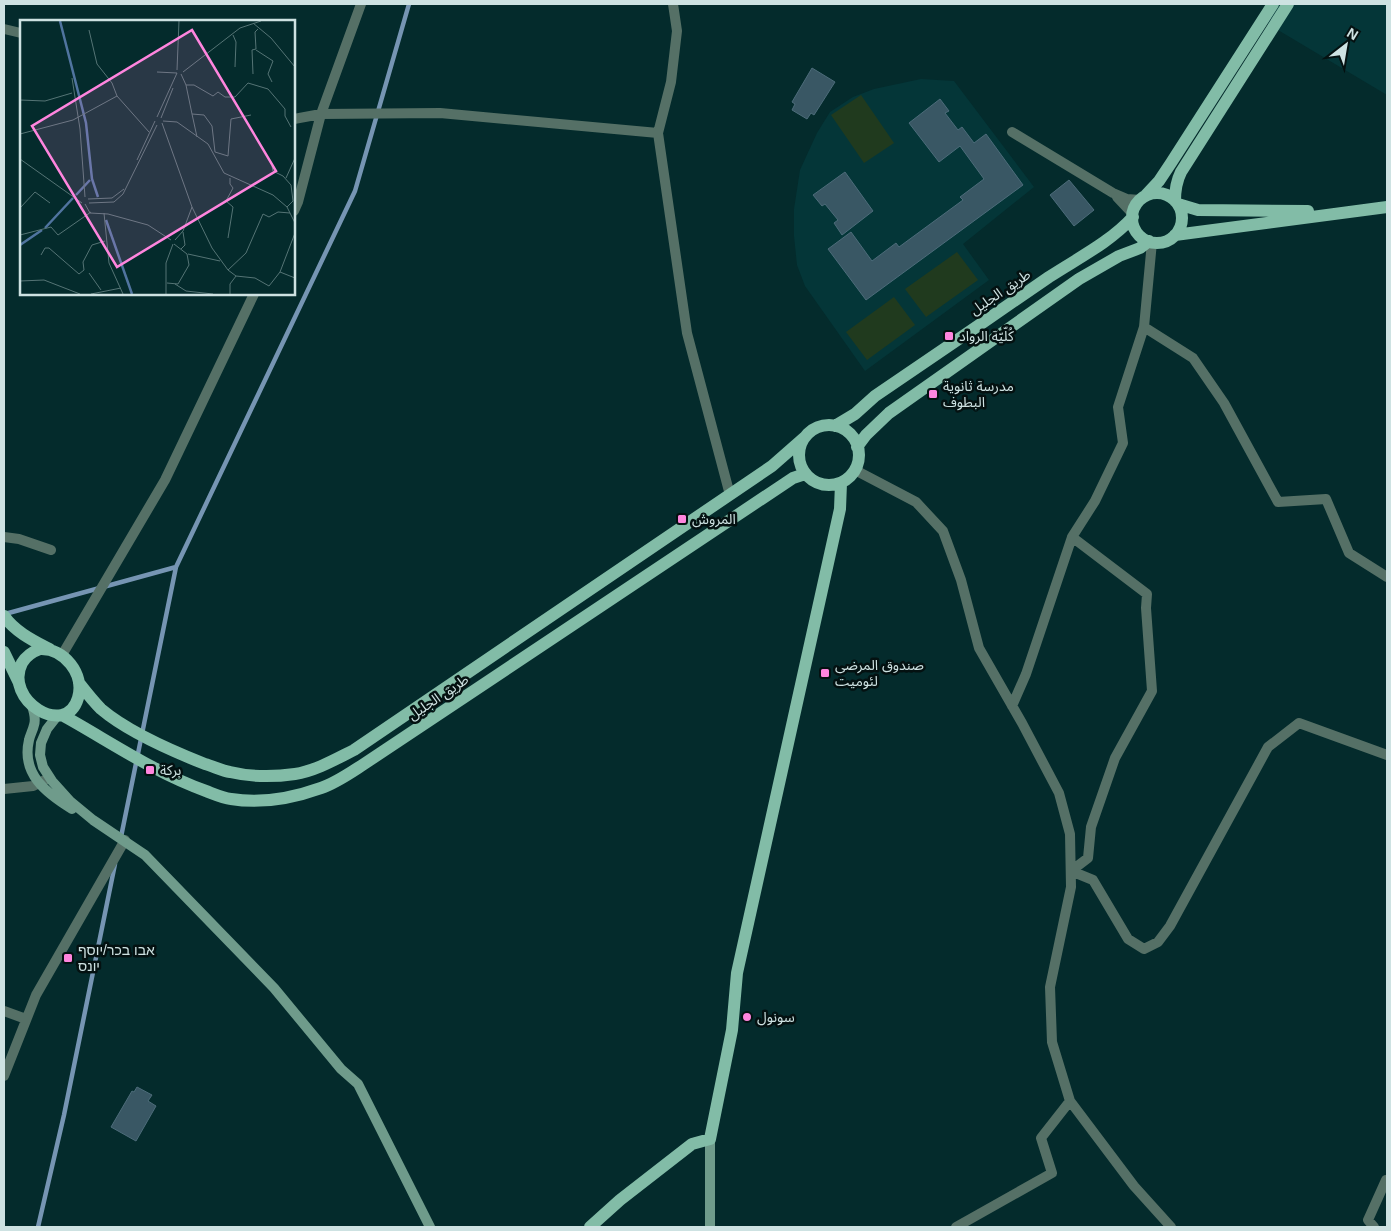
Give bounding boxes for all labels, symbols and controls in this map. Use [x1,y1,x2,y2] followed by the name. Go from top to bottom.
[20,20,295,295] inset map
[1321,20,1371,70] north arrow
[1344,24,1361,43] text: N
[967,266,1034,320] street label: طريق الجليل
[959,326,1014,345] place label: كُلّيّة الرواد
[943,330,955,342] marker: كُلّيّة الرواد
[943,378,1014,411] place label: مدرسة ثانوية البطوف
[927,388,939,400] marker: مدرسة ثانوية البطوف
[692,511,736,528] place label: المروش
[676,513,688,525] marker: المروش
[835,657,924,690] place label: صندوق المرضى لئوميت
[819,667,831,679] marker: صندوق المرضى لئوميت
[405,671,472,725] street label: طريق الجليل
[160,762,182,779] place label: بركة
[144,764,156,776] marker: بركة
[78,942,155,974] place label: אבו בכר/יוסף יונס
[62,952,74,964] marker: אבו בכר/יוסף יונס
[757,1009,795,1026] place label: سونول
[741,1011,753,1023] marker: سونول

